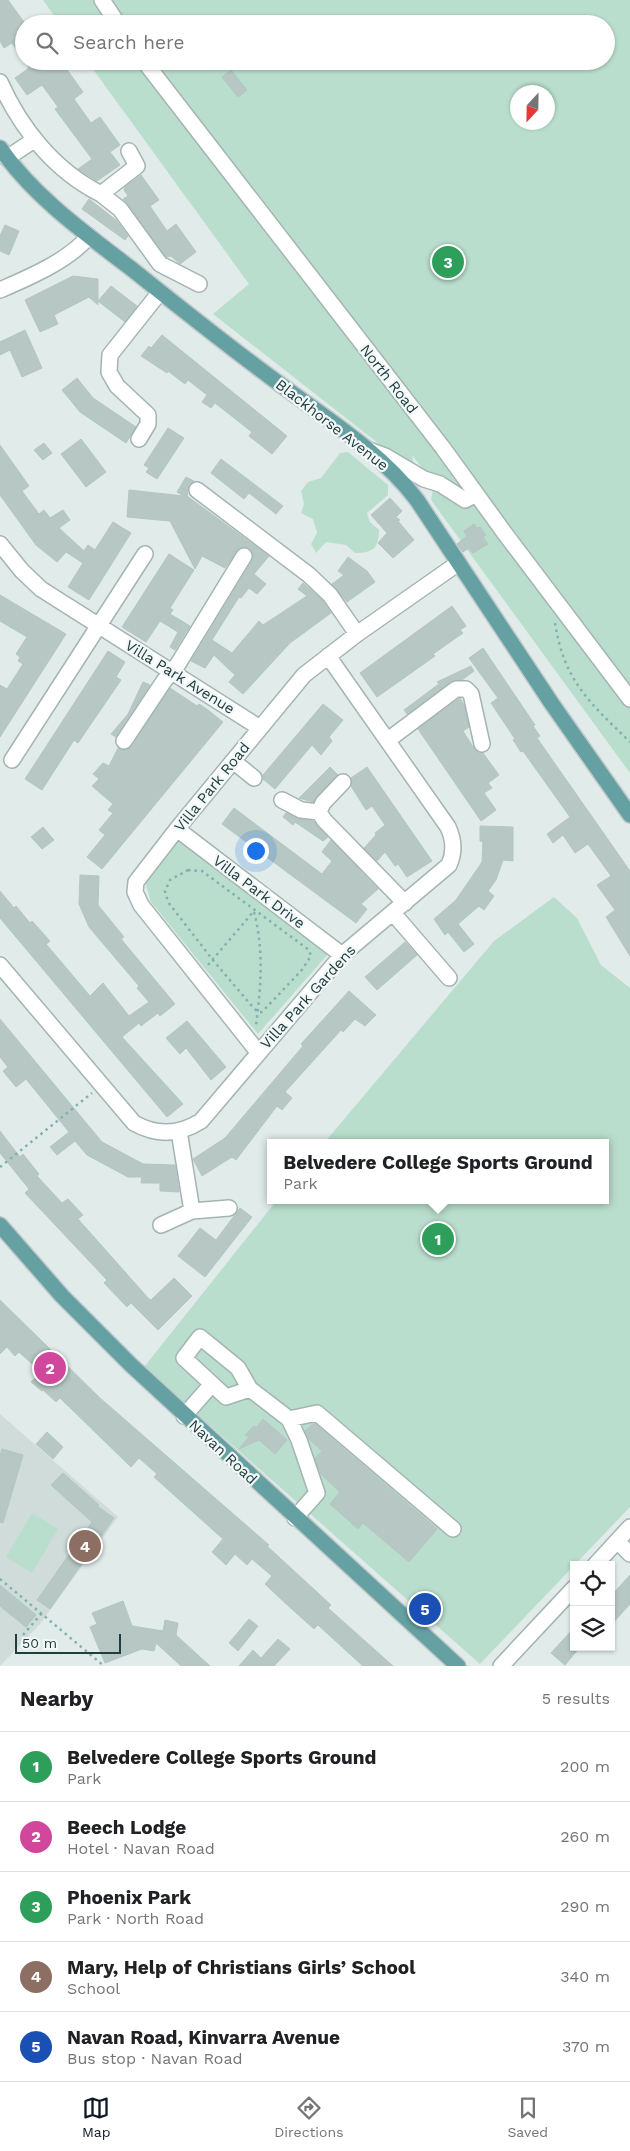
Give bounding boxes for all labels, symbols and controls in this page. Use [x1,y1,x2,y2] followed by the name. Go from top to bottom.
[15,15,615,70] search box
[33,29,61,57] icon: search
[73,31,184,54] text: Search here
[510,85,555,130] north arrow
[432,243,464,281] pin: 3
[356,341,422,417] street label: North Road
[272,375,392,475] street label: Blackhorse Avenue
[122,636,238,718] street label: Villa Park Avenue
[170,739,254,835] street label: Villa Park Road
[243,838,269,864] your location
[209,852,309,932] street label: Villa Park Drive
[257,941,359,1053] street label: Villa Park Gardens
[267,1139,609,1204] popup
[283,1151,593,1174] text: Belvedere College Sports Ground
[283,1174,318,1193] text: Park
[422,1220,454,1258] pin: 1
[34,1349,66,1387] pin: 2
[185,1416,261,1488] street label: Navan Road
[69,1527,101,1565] pin: 4
[570,1561,615,1651] map controls
[570,1561,615,1606] button: locate
[409,1590,441,1628] pin: 5
[570,1606,615,1651] button: layers
[15,1631,121,1654] scale bar
[22,1635,57,1651] text: 50 m
[20,1686,93,1711] text: Nearby
[542,1689,610,1708] text: 5 results
[67,1746,377,1769] text: Belvedere College Sports Ground
[33,1757,39,1776] text: 1
[560,1757,610,1776] text: 200 m
[67,1769,101,1788] text: Park
[67,1816,186,1839] text: Beech Lodge
[31,1827,41,1846] text: 2
[560,1827,610,1846] text: 260 m
[67,1839,215,1858] text: Hotel · Navan Road
[67,1886,191,1909] text: Phoenix Park
[31,1897,41,1916] text: 3
[560,1897,610,1916] text: 290 m
[67,1909,204,1928] text: Park · North Road
[67,1956,415,1979] text: Mary, Help of Christians Girls’ School
[31,1967,41,1986] text: 4
[560,1967,610,1986] text: 340 m
[67,1979,120,1998] text: School
[67,2026,340,2049] text: Navan Road, Kinvarra Avenue
[31,2037,41,2056] text: 5
[562,2037,610,2056] text: 370 m
[67,2049,243,2068] text: Bus stop · Navan Road
[82,2094,111,2140] tab: Map
[274,2094,344,2140] tab: Directions
[507,2094,548,2140] tab: Saved

